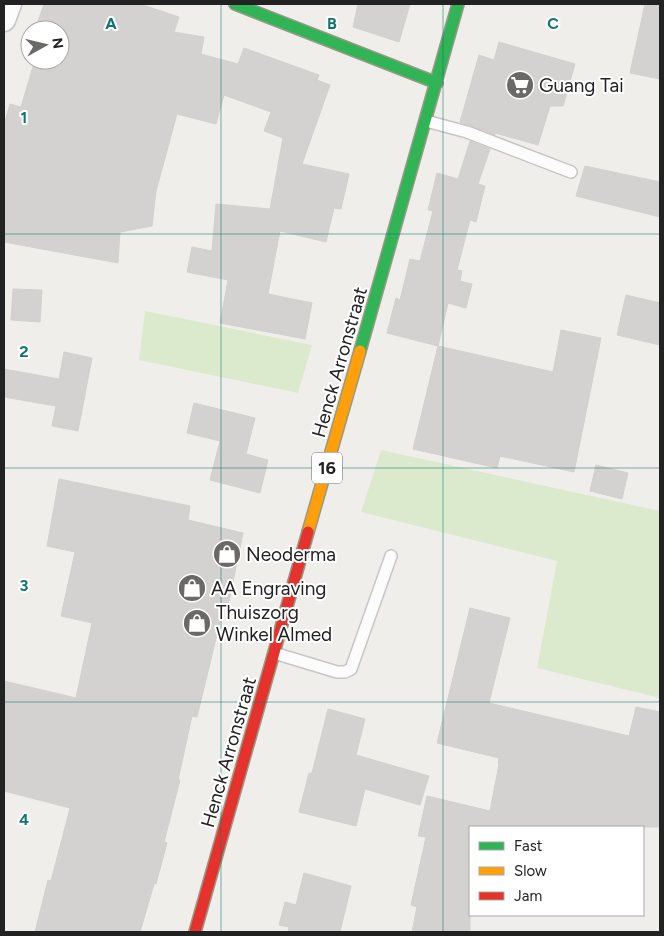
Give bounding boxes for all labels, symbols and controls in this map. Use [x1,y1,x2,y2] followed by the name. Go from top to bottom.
[105,14,117,33] text: A
[327,14,337,33] text: B
[547,14,559,33] text: C
[20,20,70,70] north arrow
[48,37,67,50] text: N
[505,70,535,100] supermarket icon: Guang Tai
[539,74,624,97] place label: Guang Tai
[21,108,27,127] text: 1
[307,284,372,440] street label: Henck Arronstraat
[19,342,29,361] text: 2
[312,452,342,483] road number: 16
[212,539,242,569] shop icon: Neoderma
[246,543,336,566] place label: Neoderma
[177,573,207,603] shop icon: AA Engraving
[20,576,29,595] text: 3
[211,577,326,600] place label: AA Engraving
[216,601,332,646] place label: Thuiszorg Winkel Almed
[182,608,212,638] shop icon: Thuiszorg Winkel Almed
[196,674,261,830] street label: Henck Arronstraat
[19,810,29,829] text: 4
[469,826,644,916] legend
[514,837,543,855] text: Fast
[514,862,547,880] text: Slow
[514,887,542,905] text: Jam

